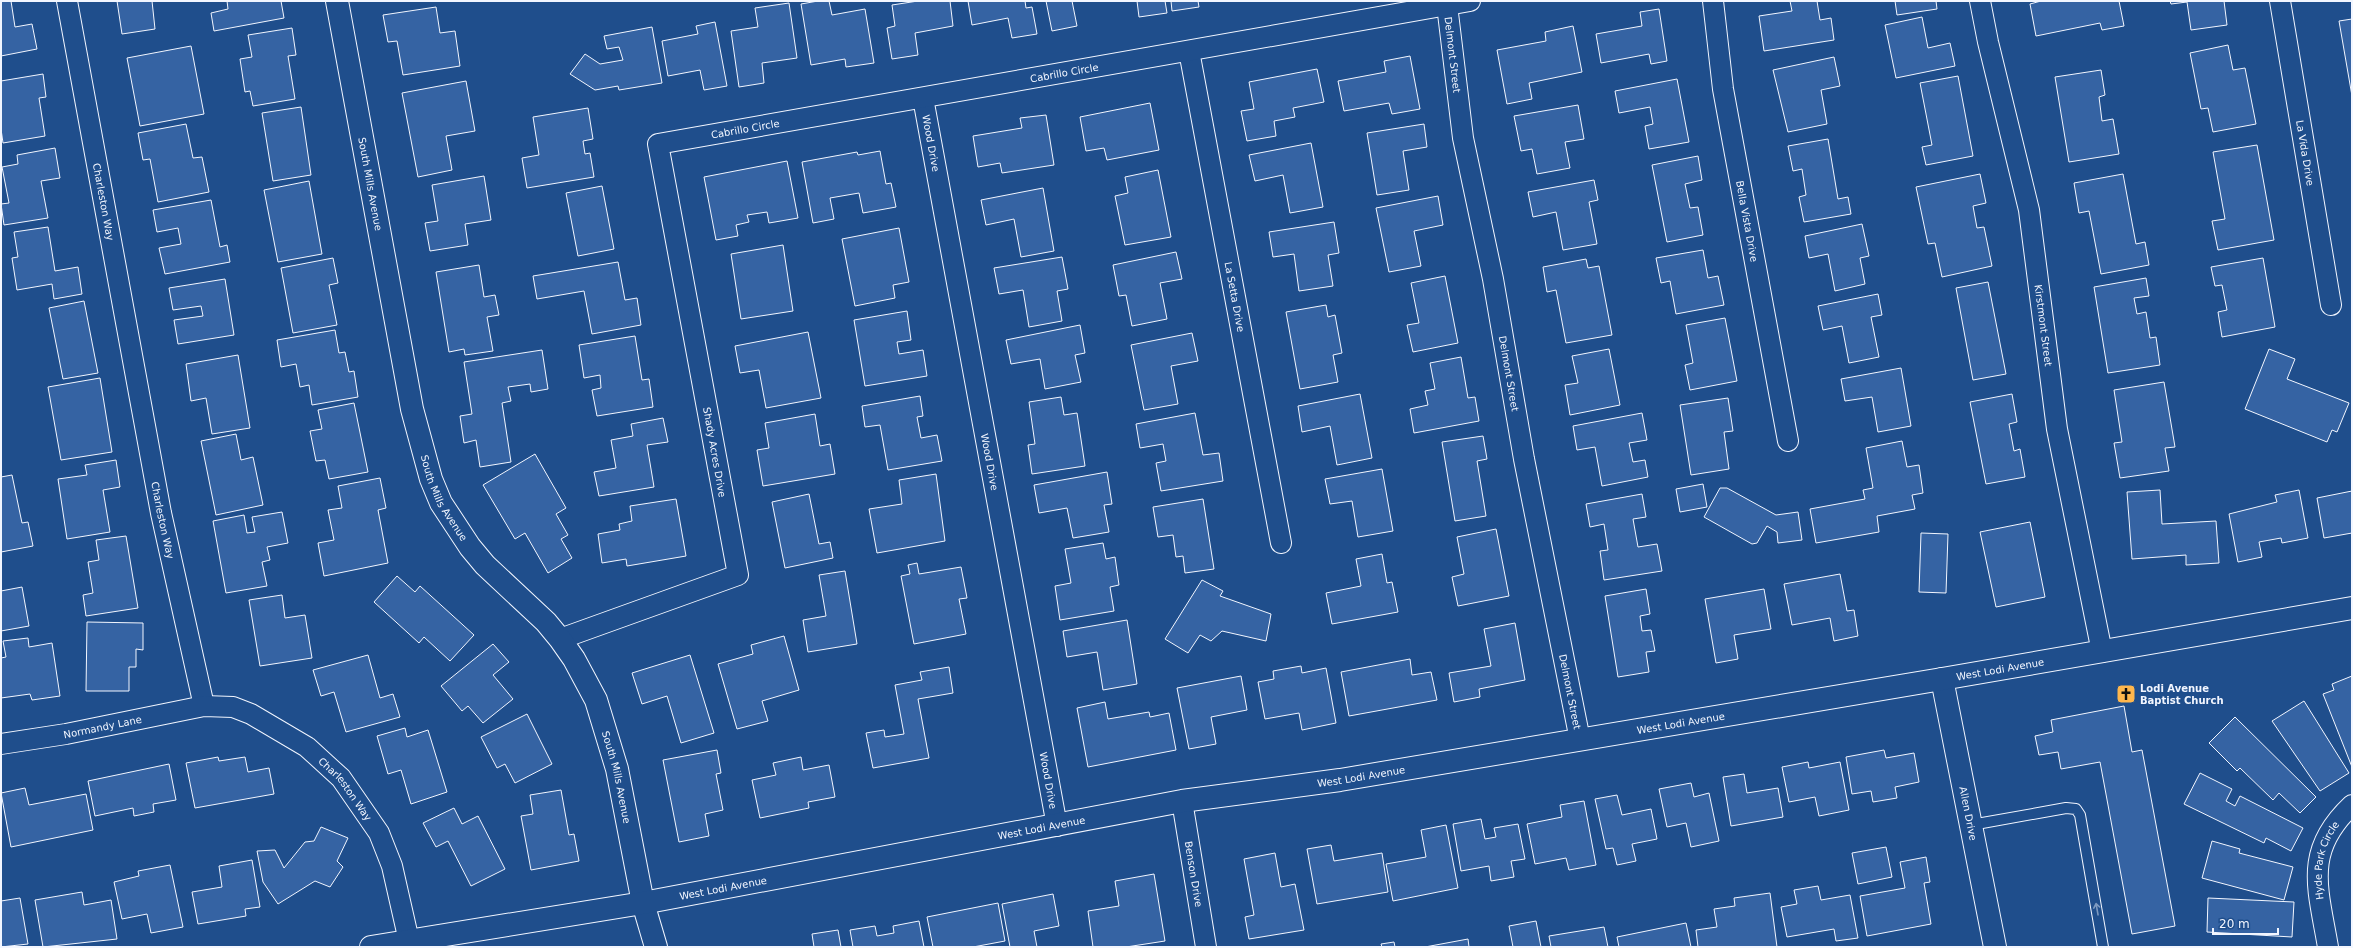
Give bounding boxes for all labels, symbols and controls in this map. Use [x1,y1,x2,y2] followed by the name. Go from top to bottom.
[1442,16,1463,93] street label: Delmont Street
[1029,62,1099,84] street label: Cabrillo Circle
[920,114,941,173] street label: Wood Drive
[710,118,780,141] street label: Cabrillo Circle
[2294,119,2316,187] street label: La Vida Drive
[356,136,384,232] street label: South Mills Avenue
[91,162,116,241] street label: Charleston Way
[1734,180,1760,263] street label: Bella Vista Drive
[1223,261,1246,333] street label: La Setta Drive
[2033,284,2054,367] street label: Kirstmont Street
[1497,335,1521,412] street label: Delmont Street
[701,406,728,498] street label: Shady Acres Drive
[979,433,1000,491] street label: Wood Drive
[419,454,469,543] street label: South Mills Avenue
[149,481,176,560] street label: Charleston Way
[1557,653,1583,730] street label: Delmont Street
[1956,656,2045,682] street label: West Lodi Avenue
[2115,683,2137,705] church icon: Lodi Avenue Baptist Church
[2140,683,2224,706] place label: Lodi Avenue Baptist Church
[1636,711,1726,736] street label: West Lodi Avenue
[63,714,143,740] street label: Normandy Lane
[600,730,632,824] street label: South Mills Avenue
[1037,751,1059,810] street label: Wood Drive
[316,755,374,823] street label: Charleston Way
[1317,764,1406,789] street label: West Lodi Avenue
[1957,786,1979,841] street label: Allen Drive
[997,814,1086,842] street label: West Lodi Avenue
[2313,819,2341,900] street label: Hyde Park Circle
[1183,840,1204,908] street label: Benson Drive
[678,875,768,902] street label: West Lodi Avenue
[2092,902,2100,915] one-way arrow
[2213,910,2278,936] scale bar
[2219,917,2250,931] text: 20 m

